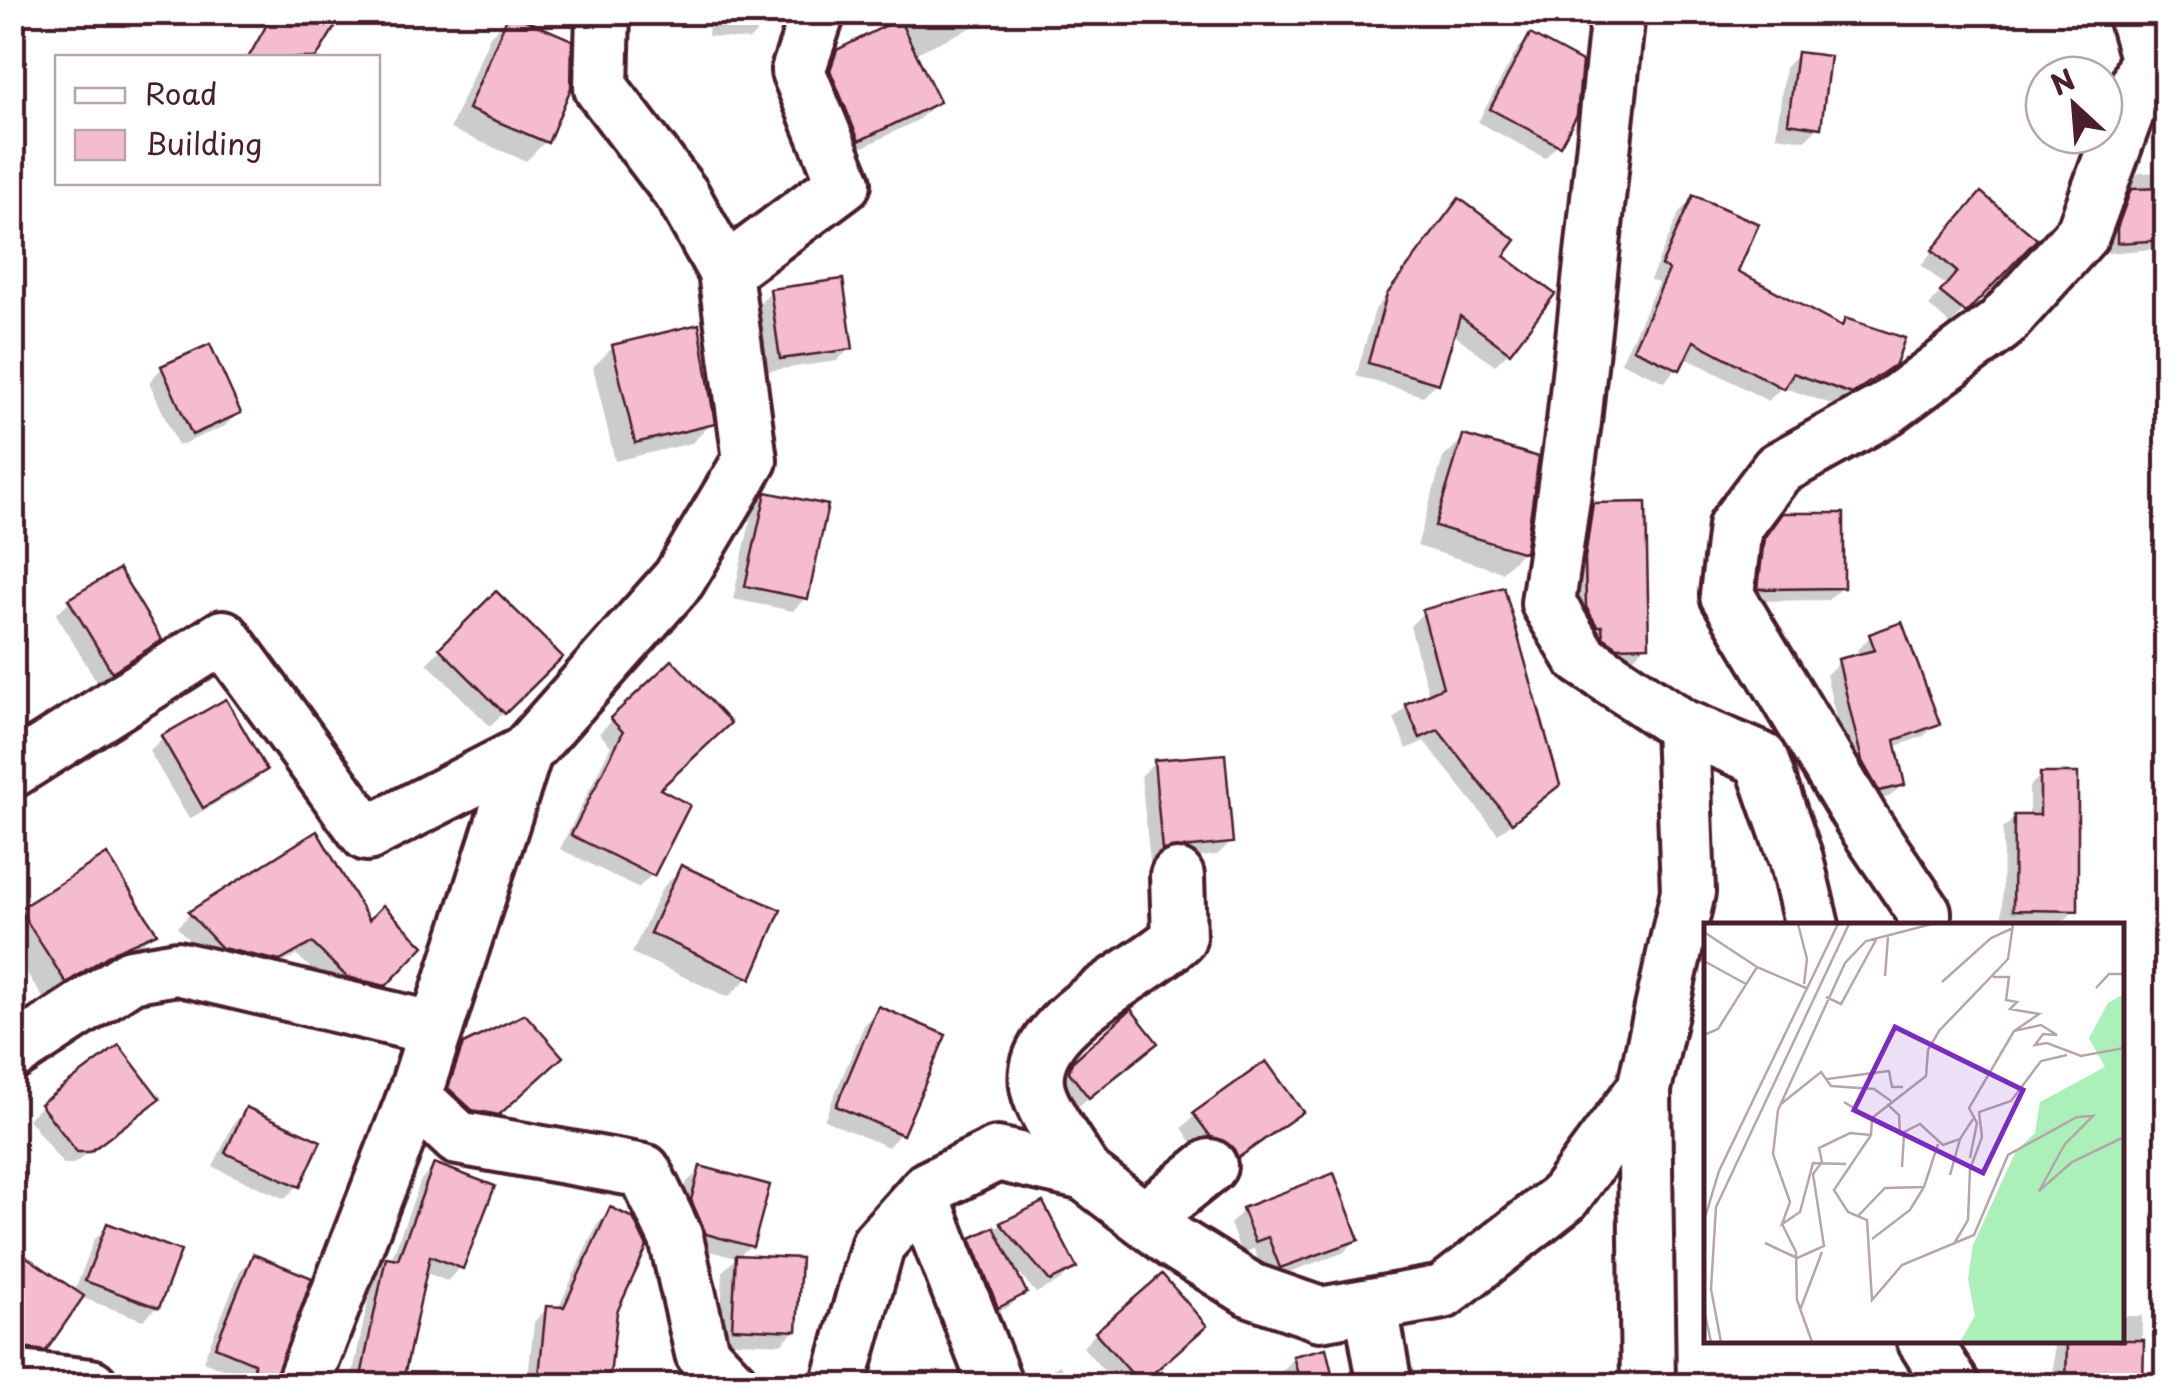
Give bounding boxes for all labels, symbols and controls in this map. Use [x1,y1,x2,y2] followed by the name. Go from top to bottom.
[55,55,380,185] legend
[2024,55,2124,155] north arrow
[2043,57,2082,105] text: N
[145,70,218,115] text: Road
[145,120,262,165] text: Building
[1704,923,2124,1343] inset map

